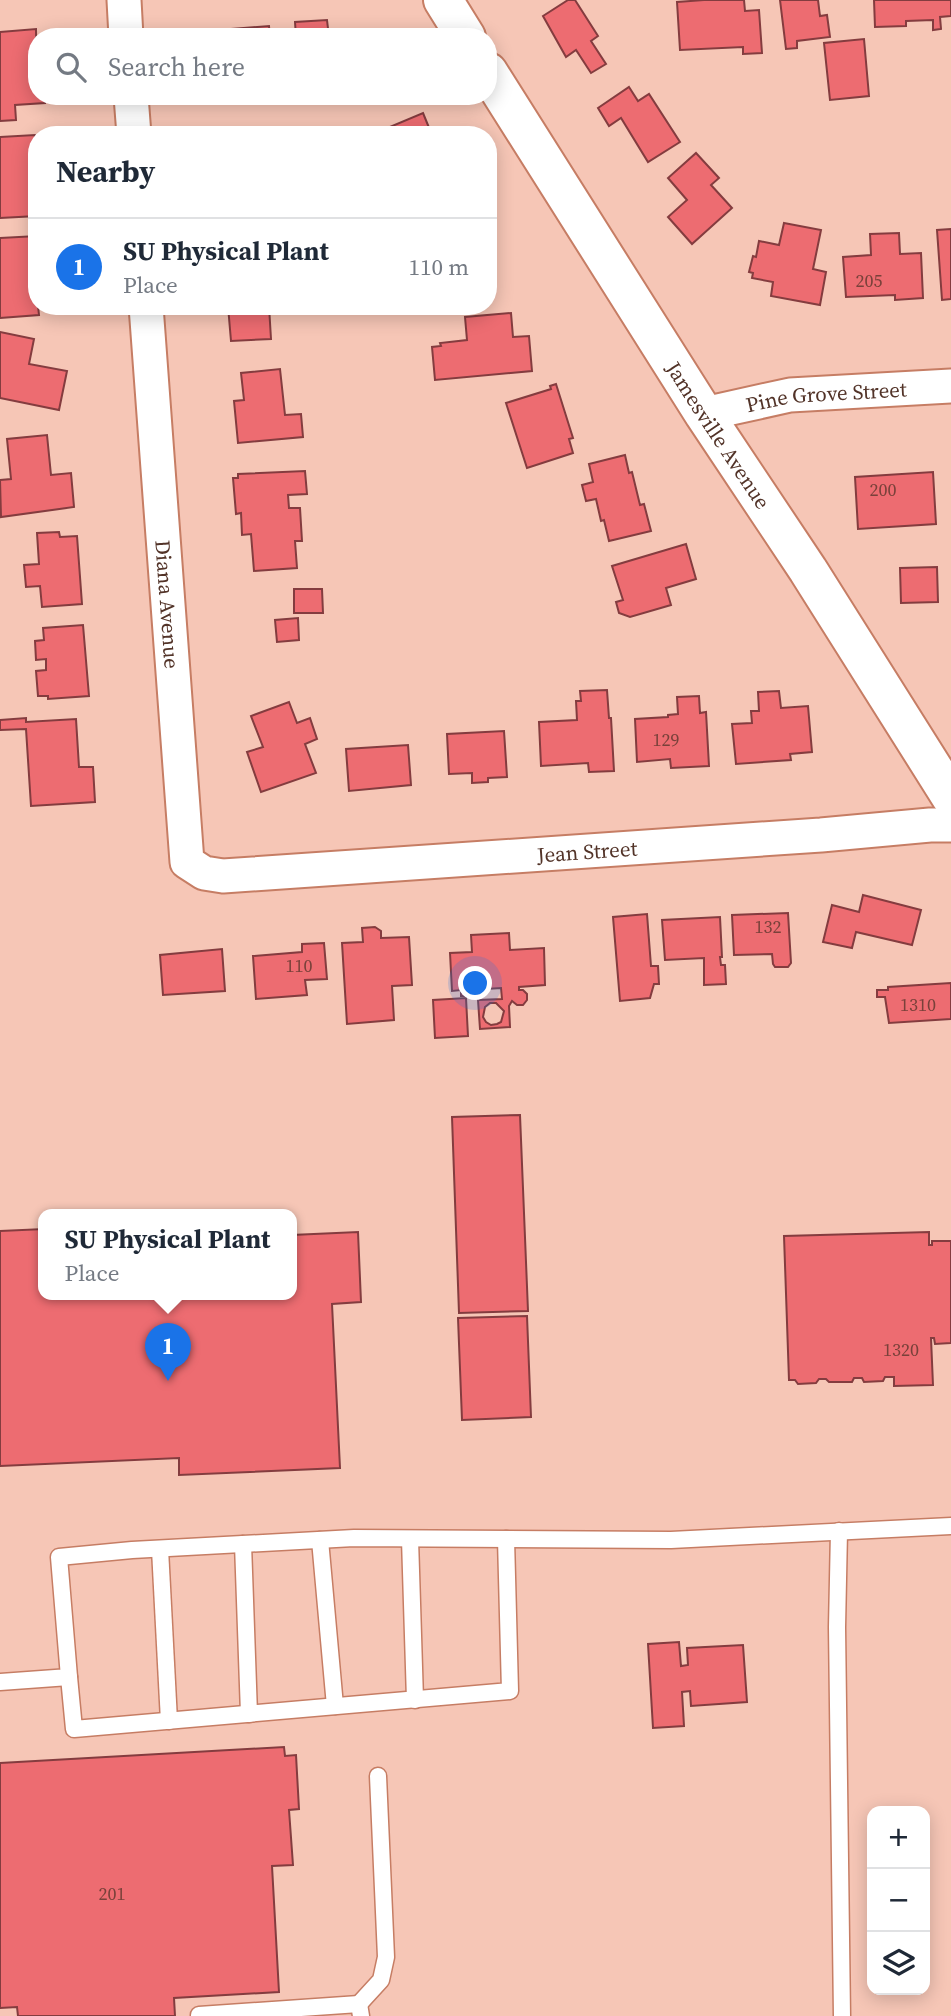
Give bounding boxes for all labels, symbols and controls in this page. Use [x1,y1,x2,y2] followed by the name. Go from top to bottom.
[28,28,497,105] search box
[52,48,90,86] icon: search
[108,49,245,85] text: Search here
[56,151,155,192] text: Nearby
[123,233,329,269] text: SU Physical Plant
[73,251,85,283] text: 1
[408,251,469,283] text: 110 m
[856,268,883,293] house number: 205
[123,269,178,301] text: Place
[659,355,778,514] street label: Jamesville Avenue
[743,374,908,419] street label: Pine Grove Street
[870,477,897,502] house number: 200
[149,539,187,670] street label: Diana Avenue
[653,727,680,752] house number: 129
[535,833,638,869] street label: Jean Street
[755,914,782,939] house number: 132
[286,953,313,978] house number: 110
[458,966,492,1000] your location
[900,992,936,1017] house number: 1310
[38,1209,297,1300] popup
[65,1221,270,1257] text: SU Physical Plant
[65,1257,119,1289] text: Place
[145,1323,191,1381] pin: 1
[883,1337,919,1362] house number: 1320
[867,1806,930,1995] map controls
[867,1806,930,1869] button: +
[867,1869,930,1932] button: −
[99,1881,126,1906] house number: 201
[867,1932,930,1995] button: layers

